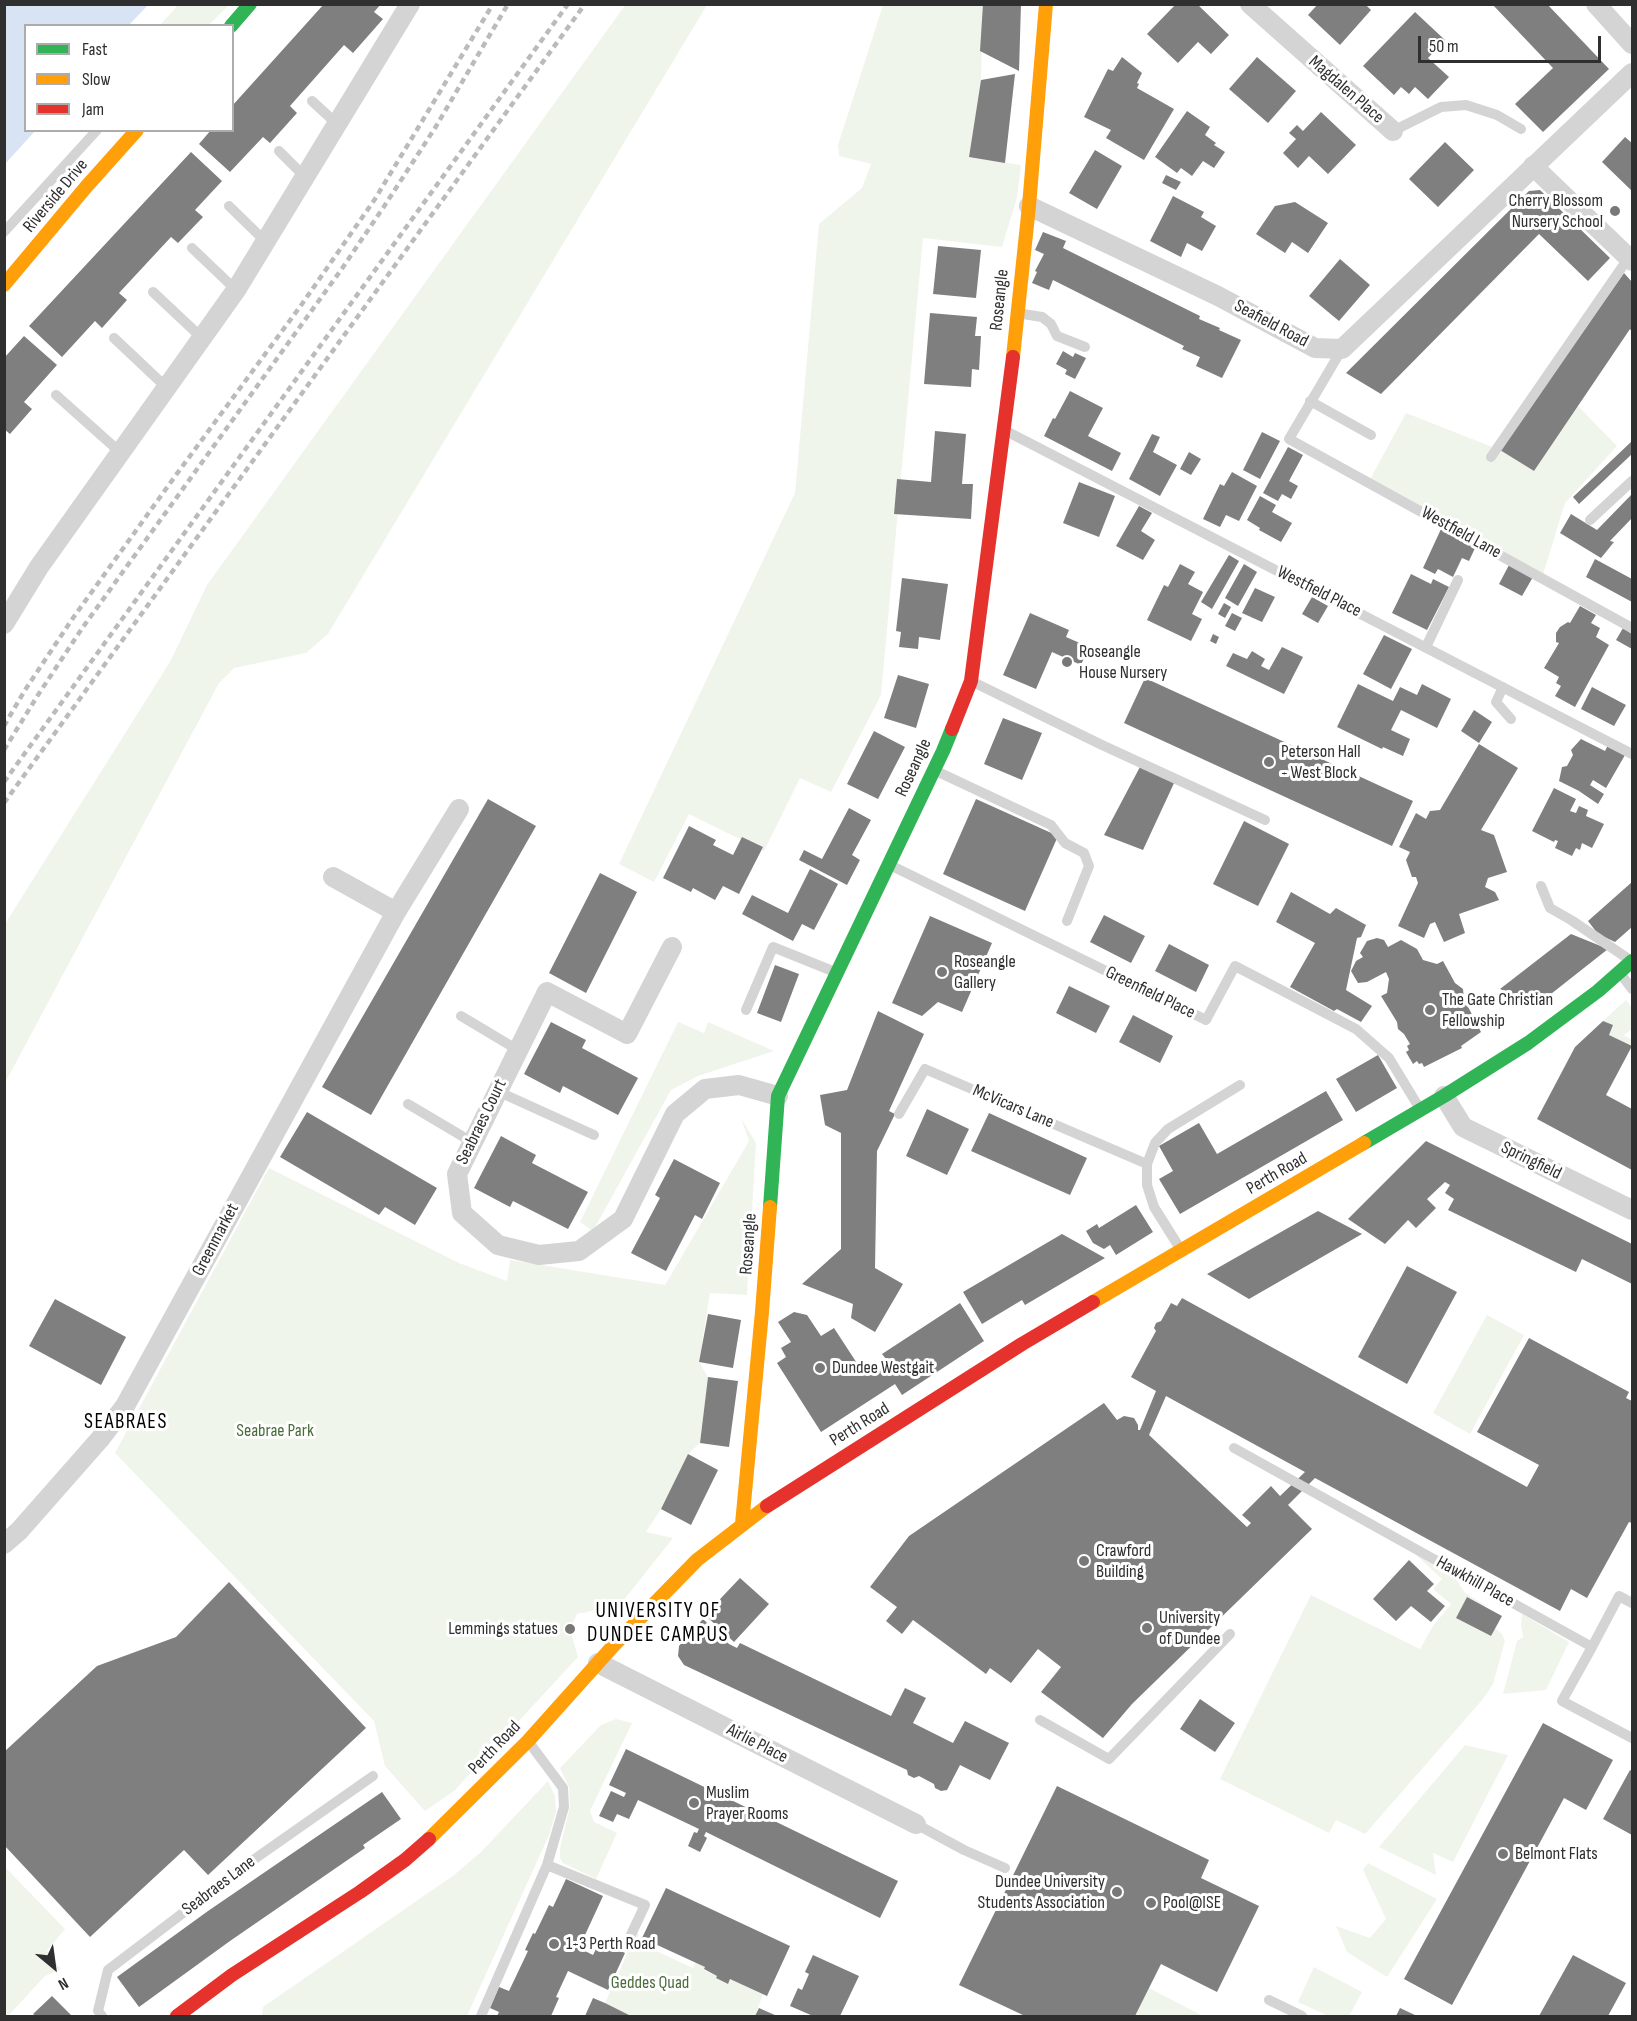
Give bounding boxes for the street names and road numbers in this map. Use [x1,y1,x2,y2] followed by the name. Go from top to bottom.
[1304,51,1388,129] street label: Magdalen Place
[19,155,93,237] street label: Riverside Drive
[986,268,1014,332] street label: Roseangle
[1230,296,1312,352] street label: Seafield Road
[1417,502,1505,564] street label: Westfield Lane
[1273,562,1365,622] street label: Westfield Place
[891,735,937,801] street label: Roseangle
[1102,962,1198,1024] street label: Greenfield Place
[452,1076,512,1168] street label: Seabraes Court
[969,1080,1057,1134] street label: McVicars Lane
[1497,1137,1565,1185] street label: Springfield
[1243,1148,1311,1200] street label: Perth Road
[188,1200,244,1280] street label: Greenmarket
[736,1212,762,1276] street label: Roseangle
[826,1398,894,1452] street label: Perth Road
[1432,1552,1518,1612] street label: Hawkhill Place
[464,1717,526,1779] street label: Perth Road
[723,1719,791,1769] street label: Airlie Place
[178,1851,260,1921] street label: Seabraes Lane

